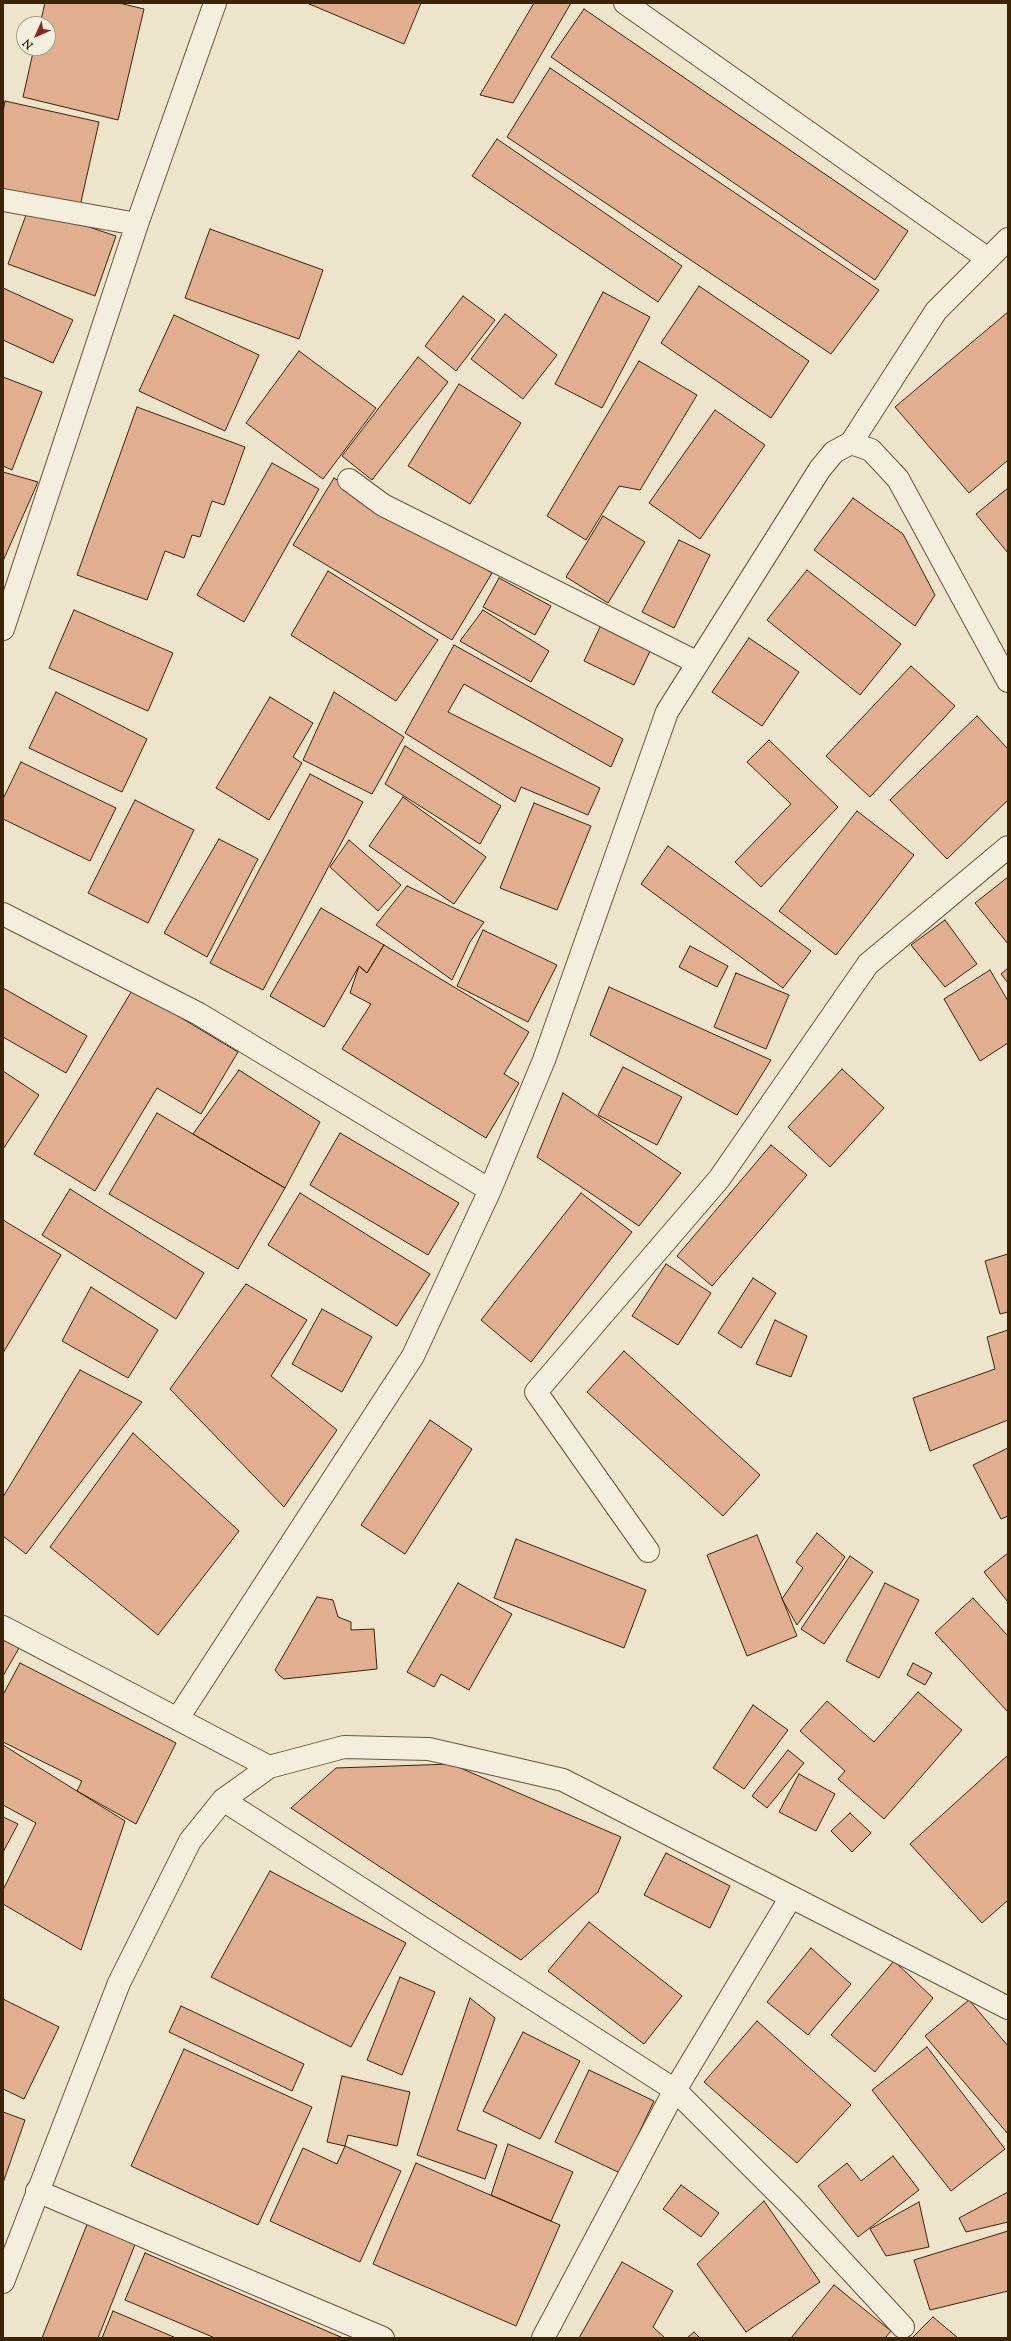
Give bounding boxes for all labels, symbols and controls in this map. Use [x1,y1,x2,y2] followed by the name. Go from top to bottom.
[16,16,56,56] north arrow
[19,35,37,53] text: N

